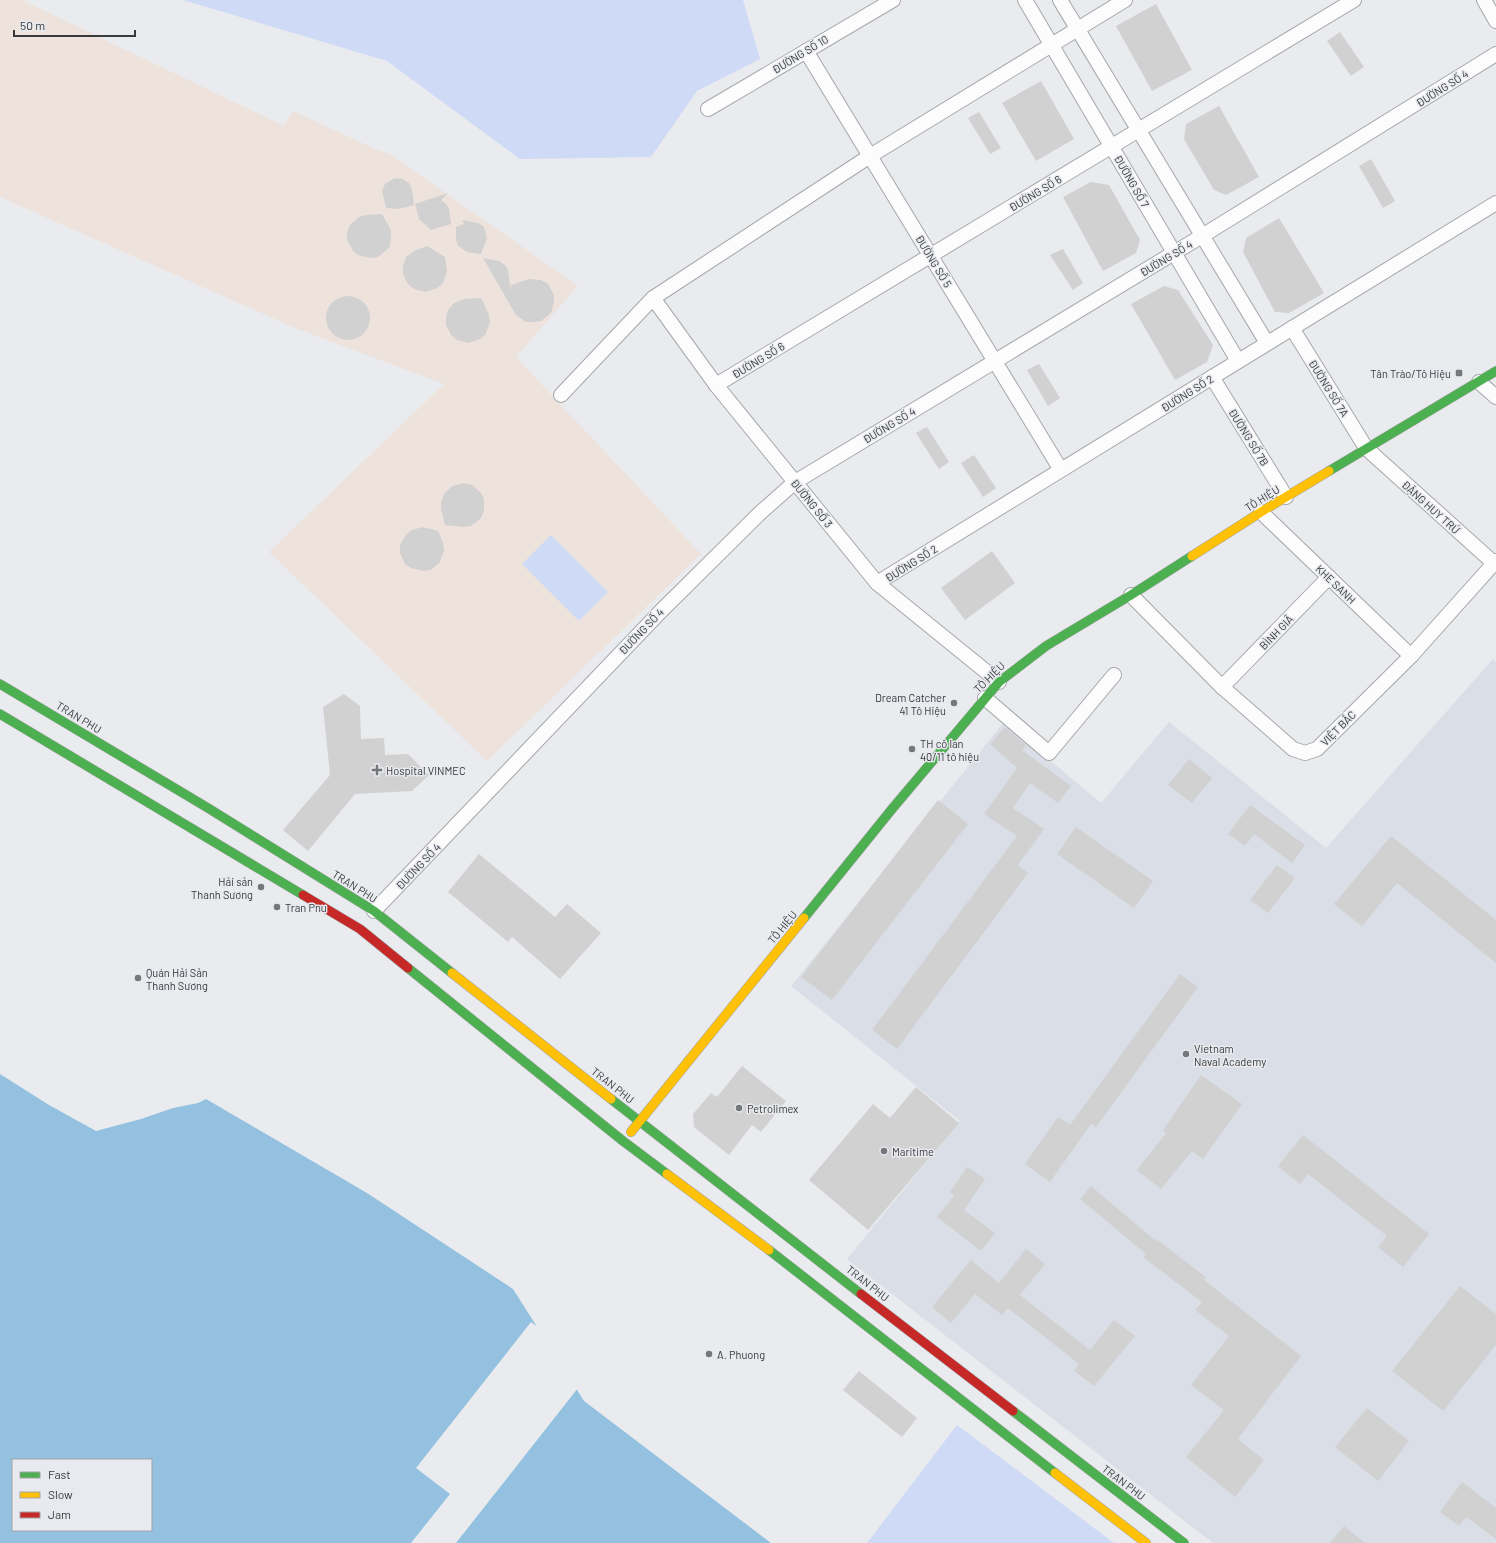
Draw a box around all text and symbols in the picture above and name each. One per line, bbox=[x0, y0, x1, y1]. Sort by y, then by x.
scale bar bbox=[14, 12, 135, 38]
text: 50 m bbox=[20, 18, 45, 32]
street label: ĐƯỜNG SỐ 10 bbox=[769, 31, 830, 76]
street label: ĐƯỜNG SỐ 4 bbox=[1413, 66, 1471, 109]
street label: ĐƯỜNG SỐ 7 bbox=[1112, 152, 1153, 210]
street label: ĐƯỜNG SỐ 6 bbox=[1006, 171, 1064, 214]
street label: ĐƯỜNG SỐ 5 bbox=[913, 232, 956, 290]
street label: ĐƯỜNG SỐ 4 bbox=[1137, 236, 1195, 279]
street label: ĐƯỜNG SỐ 6 bbox=[729, 338, 787, 381]
street label: ĐƯỜNG SỐ 7A bbox=[1306, 356, 1353, 419]
place label: Tân Trào/Tô Hiệu bbox=[1370, 367, 1451, 380]
marker: Tân Trào/Tô Hiệu bbox=[1454, 368, 1464, 378]
street label: ĐƯỜNG SỐ 2 bbox=[1158, 371, 1216, 414]
street label: ĐƯỜNG SỐ 4 bbox=[860, 403, 918, 446]
street label: ĐƯỜNG SỐ 7B bbox=[1226, 405, 1273, 468]
street label: ĐƯỜNG SỐ 3 bbox=[788, 475, 836, 530]
street label: ĐẶNG HUY TRỨ bbox=[1399, 478, 1463, 537]
street label: TÔ HIỆU bbox=[1242, 482, 1282, 514]
street label: ĐƯỜNG SỐ 2 bbox=[882, 541, 940, 584]
street label: KHE SANH bbox=[1313, 562, 1359, 606]
street label: ĐƯỜNG SỐ 4 bbox=[615, 604, 666, 657]
street label: BÌNH GIÃ bbox=[1256, 612, 1296, 652]
street label: TÔ HIỆU bbox=[971, 659, 1007, 695]
place label: Dream Catcher 41 Tô Hiệu bbox=[875, 691, 946, 717]
street label: TRAN PHU bbox=[54, 698, 104, 736]
marker: Dream Catcher 41 Tô Hiệu bbox=[949, 698, 959, 708]
street label: VIỆT BẮC bbox=[1317, 707, 1358, 748]
place label: TH cô lan 40/11 tô hiệu bbox=[920, 737, 979, 763]
marker: TH cô lan 40/11 tô hiệu bbox=[907, 744, 917, 754]
marker: Hospital VINMEC bbox=[371, 764, 383, 776]
place label: Hospital VINMEC bbox=[386, 764, 466, 777]
street label: ĐƯỜNG SỐ 4 bbox=[392, 839, 443, 892]
street label: TRAN PHU bbox=[330, 867, 380, 905]
place label: Hải sản Thanh Sương bbox=[191, 875, 253, 901]
marker: Hải sản Thanh Sương bbox=[256, 882, 266, 892]
place label: Tran Pnu bbox=[285, 901, 327, 914]
marker: Tran Pnu bbox=[272, 902, 282, 912]
street label: TÔ HIỆU bbox=[765, 908, 799, 946]
place label: Quán Hải Sản Thanh Sương bbox=[146, 966, 208, 992]
marker: Quán Hải Sản Thanh Sương bbox=[133, 973, 143, 983]
place label: Vietnam Naval Academy bbox=[1194, 1042, 1266, 1068]
marker: Vietnam Naval Academy bbox=[1181, 1049, 1191, 1059]
street label: TRAN PHU bbox=[589, 1064, 637, 1106]
place label: Petrolimex bbox=[747, 1102, 798, 1115]
marker: Petrolimex bbox=[734, 1103, 744, 1113]
place label: Maritime bbox=[892, 1145, 934, 1158]
marker: Maritime bbox=[879, 1146, 889, 1156]
street label: TRAN PHU bbox=[844, 1262, 892, 1304]
place label: A. Phuong bbox=[717, 1348, 765, 1361]
marker: A. Phuong bbox=[704, 1349, 714, 1359]
legend bbox=[12, 1459, 152, 1531]
street label: TRAN PHU bbox=[1100, 1462, 1148, 1502]
text: Fast bbox=[48, 1467, 71, 1481]
text: Slow bbox=[48, 1487, 73, 1501]
text: Jam bbox=[48, 1507, 71, 1521]

